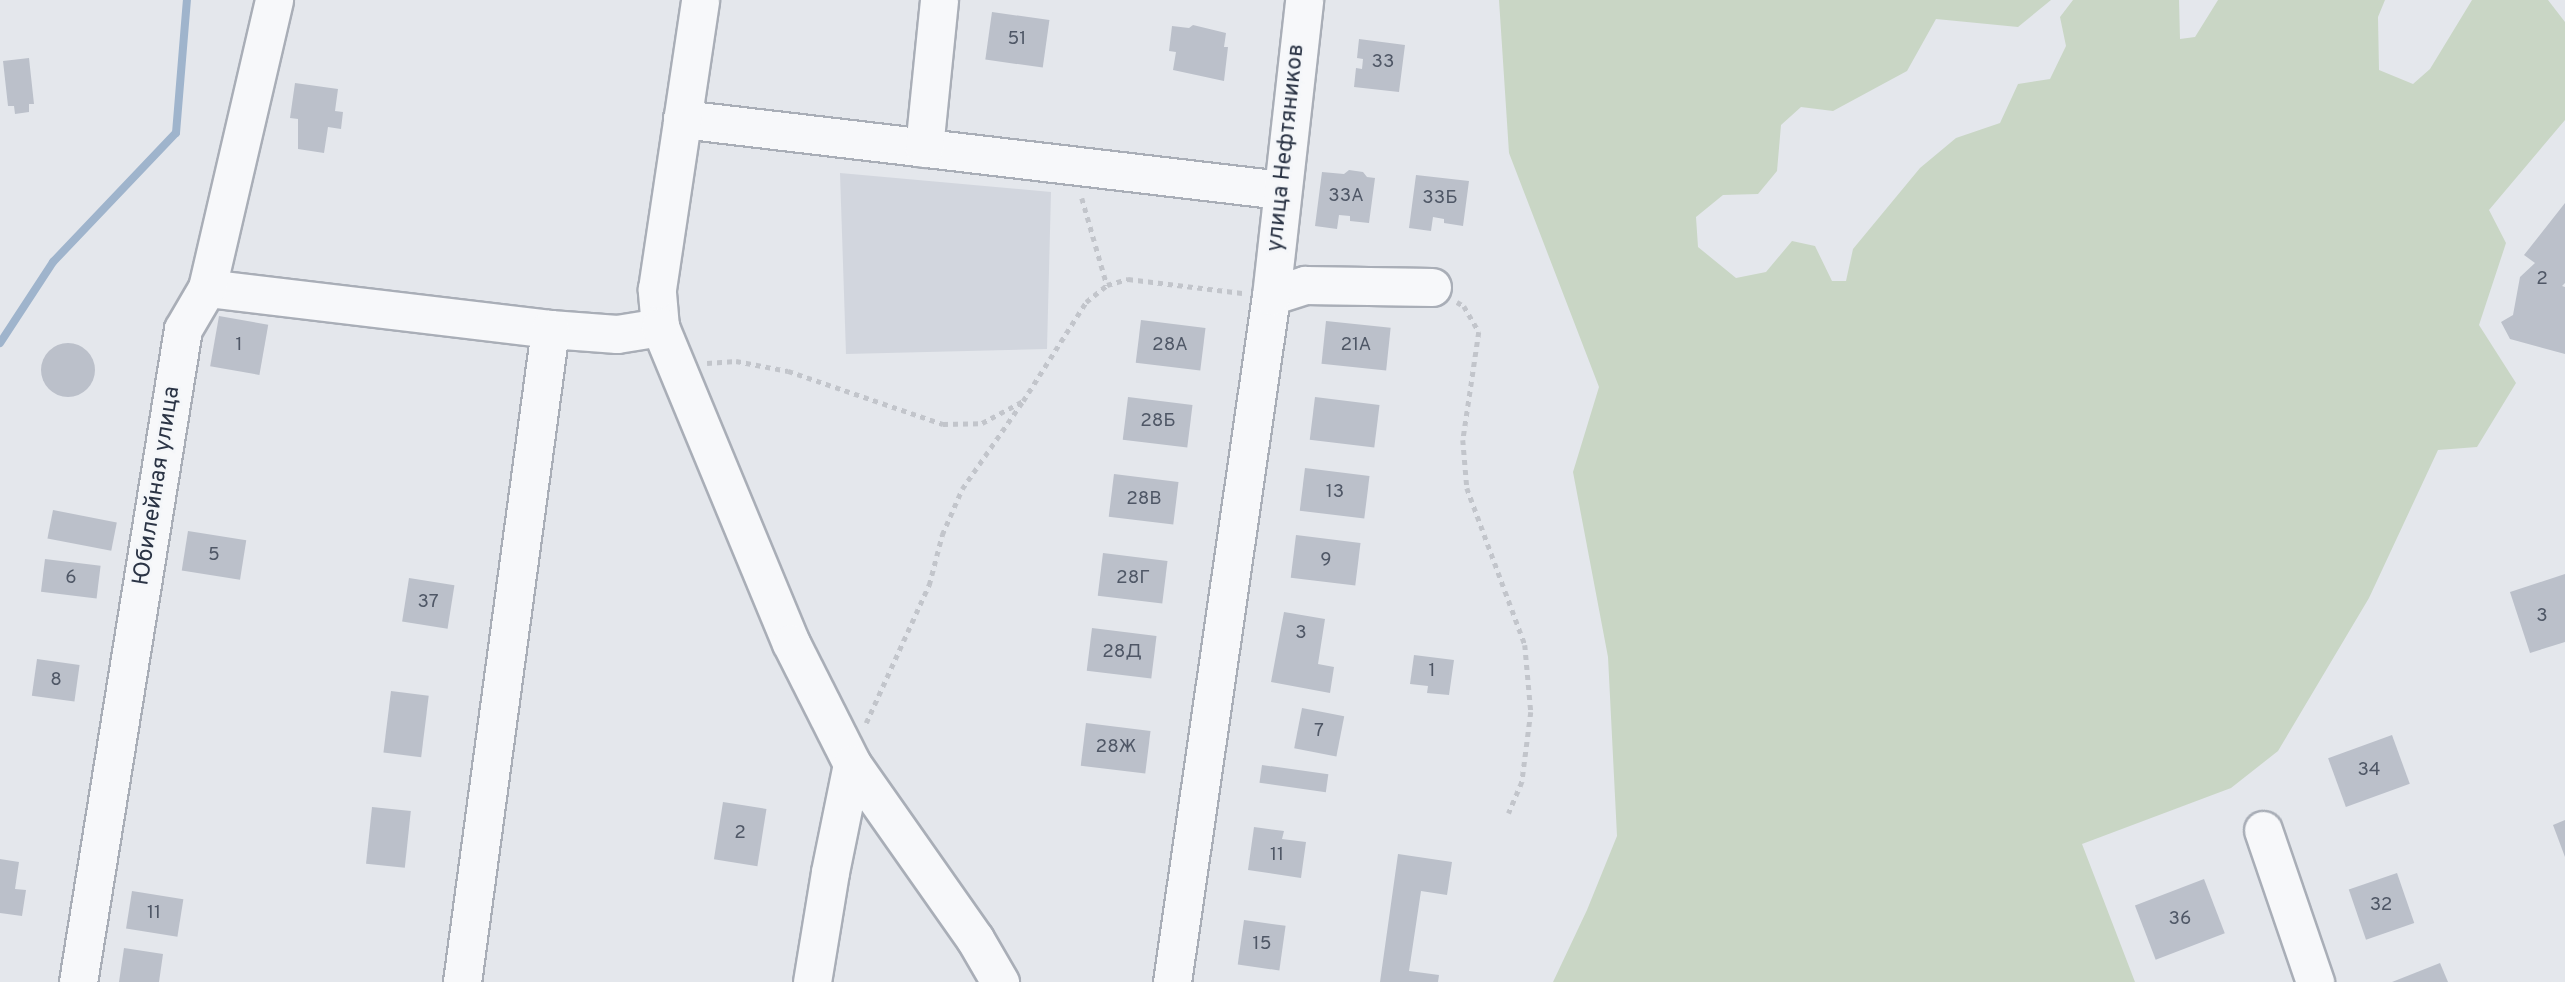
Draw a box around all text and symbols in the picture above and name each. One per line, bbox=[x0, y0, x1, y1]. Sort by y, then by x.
house number: 51 bbox=[1008, 29, 1026, 51]
street label: улица Нефтяников bbox=[1262, 43, 1312, 253]
house number: 33 bbox=[1372, 52, 1394, 74]
house number: 33А bbox=[1328, 186, 1364, 208]
house number: 33Б bbox=[1422, 188, 1458, 210]
house number: 2 bbox=[2536, 269, 2548, 291]
house number: 1 bbox=[235, 335, 243, 357]
house number: 28А bbox=[1152, 335, 1188, 357]
house number: 21А bbox=[1340, 335, 1372, 357]
street label: Юбилейная улица bbox=[129, 384, 187, 588]
house number: 28Б bbox=[1140, 411, 1176, 433]
house number: 13 bbox=[1326, 482, 1344, 504]
house number: 28В bbox=[1126, 489, 1162, 511]
house number: 5 bbox=[208, 545, 220, 567]
house number: 9 bbox=[1320, 550, 1332, 572]
house number: 6 bbox=[65, 568, 77, 590]
house number: 28Г bbox=[1116, 568, 1150, 590]
house number: 37 bbox=[417, 592, 439, 614]
house number: 3 bbox=[2536, 606, 2548, 628]
house number: 3 bbox=[1295, 623, 1307, 645]
house number: 28Д bbox=[1102, 642, 1142, 664]
house number: 1 bbox=[1428, 661, 1436, 683]
house number: 8 bbox=[50, 670, 62, 692]
house number: 7 bbox=[1314, 721, 1324, 743]
house number: 28Ж bbox=[1096, 737, 1136, 759]
house number: 34 bbox=[2357, 760, 2381, 782]
house number: 2 bbox=[734, 823, 746, 845]
house number: 11 bbox=[1270, 845, 1284, 867]
house number: 32 bbox=[2370, 895, 2392, 917]
house number: 11 bbox=[147, 903, 161, 925]
house number: 36 bbox=[2169, 909, 2191, 931]
house number: 15 bbox=[1253, 934, 1271, 956]

